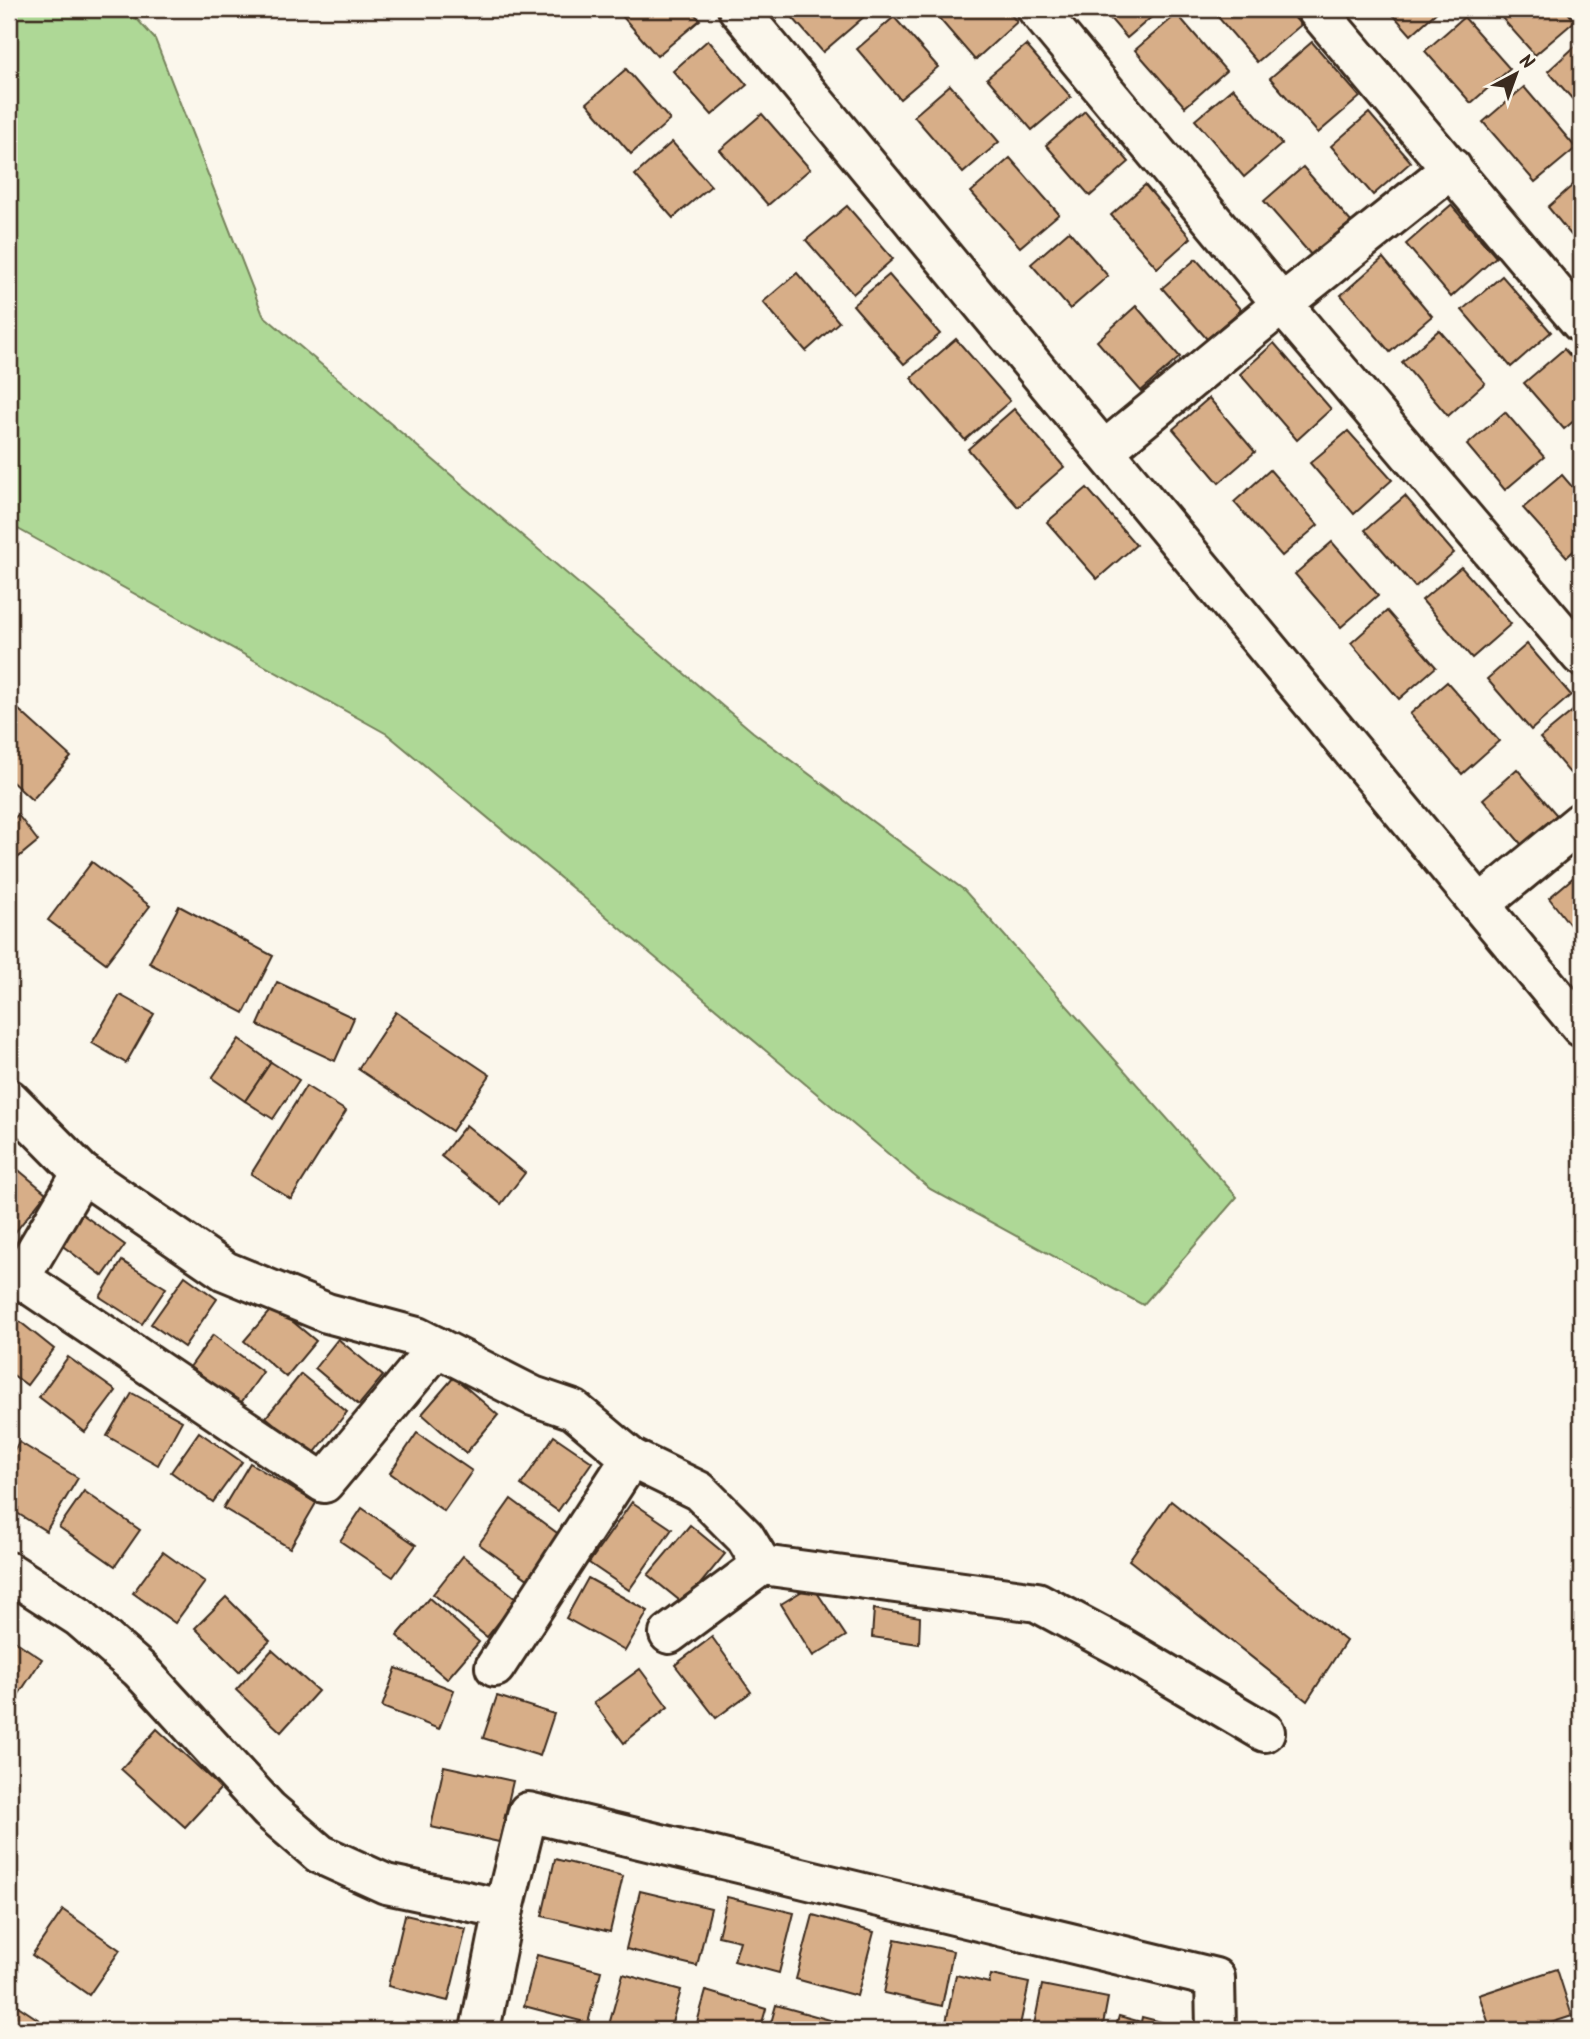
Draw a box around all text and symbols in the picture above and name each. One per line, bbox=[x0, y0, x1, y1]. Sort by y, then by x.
north arrow bbox=[1482, 38, 1552, 108]
text: N bbox=[1511, 47, 1540, 78]

